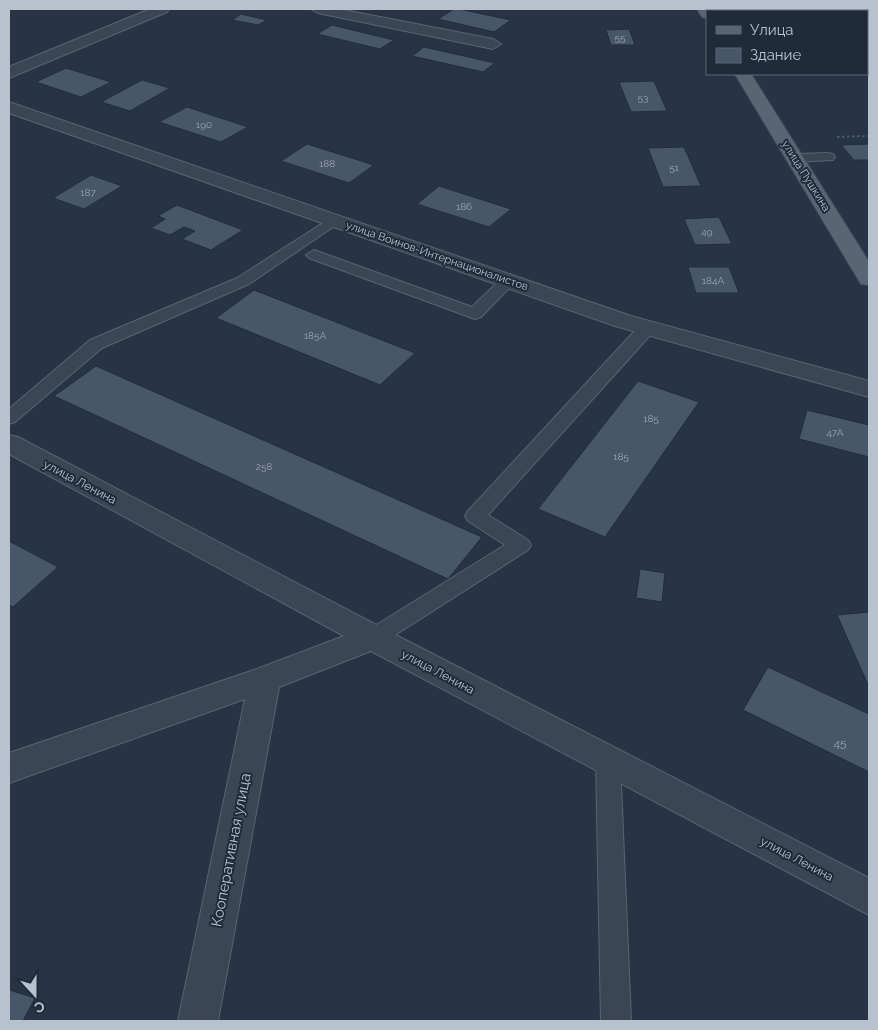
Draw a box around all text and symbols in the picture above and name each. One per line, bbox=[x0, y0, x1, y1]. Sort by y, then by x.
legend bbox=[706, 10, 868, 75]
text: Улица bbox=[750, 21, 794, 39]
house number: 55 bbox=[615, 32, 626, 43]
text: Здание bbox=[750, 46, 802, 64]
house number: 53 bbox=[638, 92, 648, 103]
house number: 190 bbox=[196, 119, 212, 130]
street label: улица Пушкина bbox=[779, 138, 833, 214]
house number: 188 bbox=[319, 158, 335, 169]
house number: 51 bbox=[669, 162, 680, 173]
house number: 187 bbox=[80, 187, 96, 198]
house number: 186 bbox=[456, 201, 472, 212]
street label: улица Воинов-Интернационалистов bbox=[344, 219, 530, 293]
house number: 49 bbox=[701, 226, 713, 237]
house number: 184А bbox=[702, 275, 724, 286]
house number: 185А bbox=[304, 330, 326, 341]
house number: 185 bbox=[643, 413, 659, 424]
house number: 47А bbox=[826, 427, 844, 438]
house number: 185 bbox=[613, 451, 629, 462]
street label: улица Ленина bbox=[41, 457, 119, 507]
house number: 258 bbox=[256, 461, 272, 472]
street label: улица Ленина bbox=[399, 647, 477, 697]
house number: 45 bbox=[833, 736, 847, 750]
street label: Кооперативная улица bbox=[207, 772, 255, 928]
street label: улица Ленина bbox=[758, 834, 836, 884]
north arrow bbox=[10, 970, 60, 1020]
text: С bbox=[32, 998, 47, 1016]

